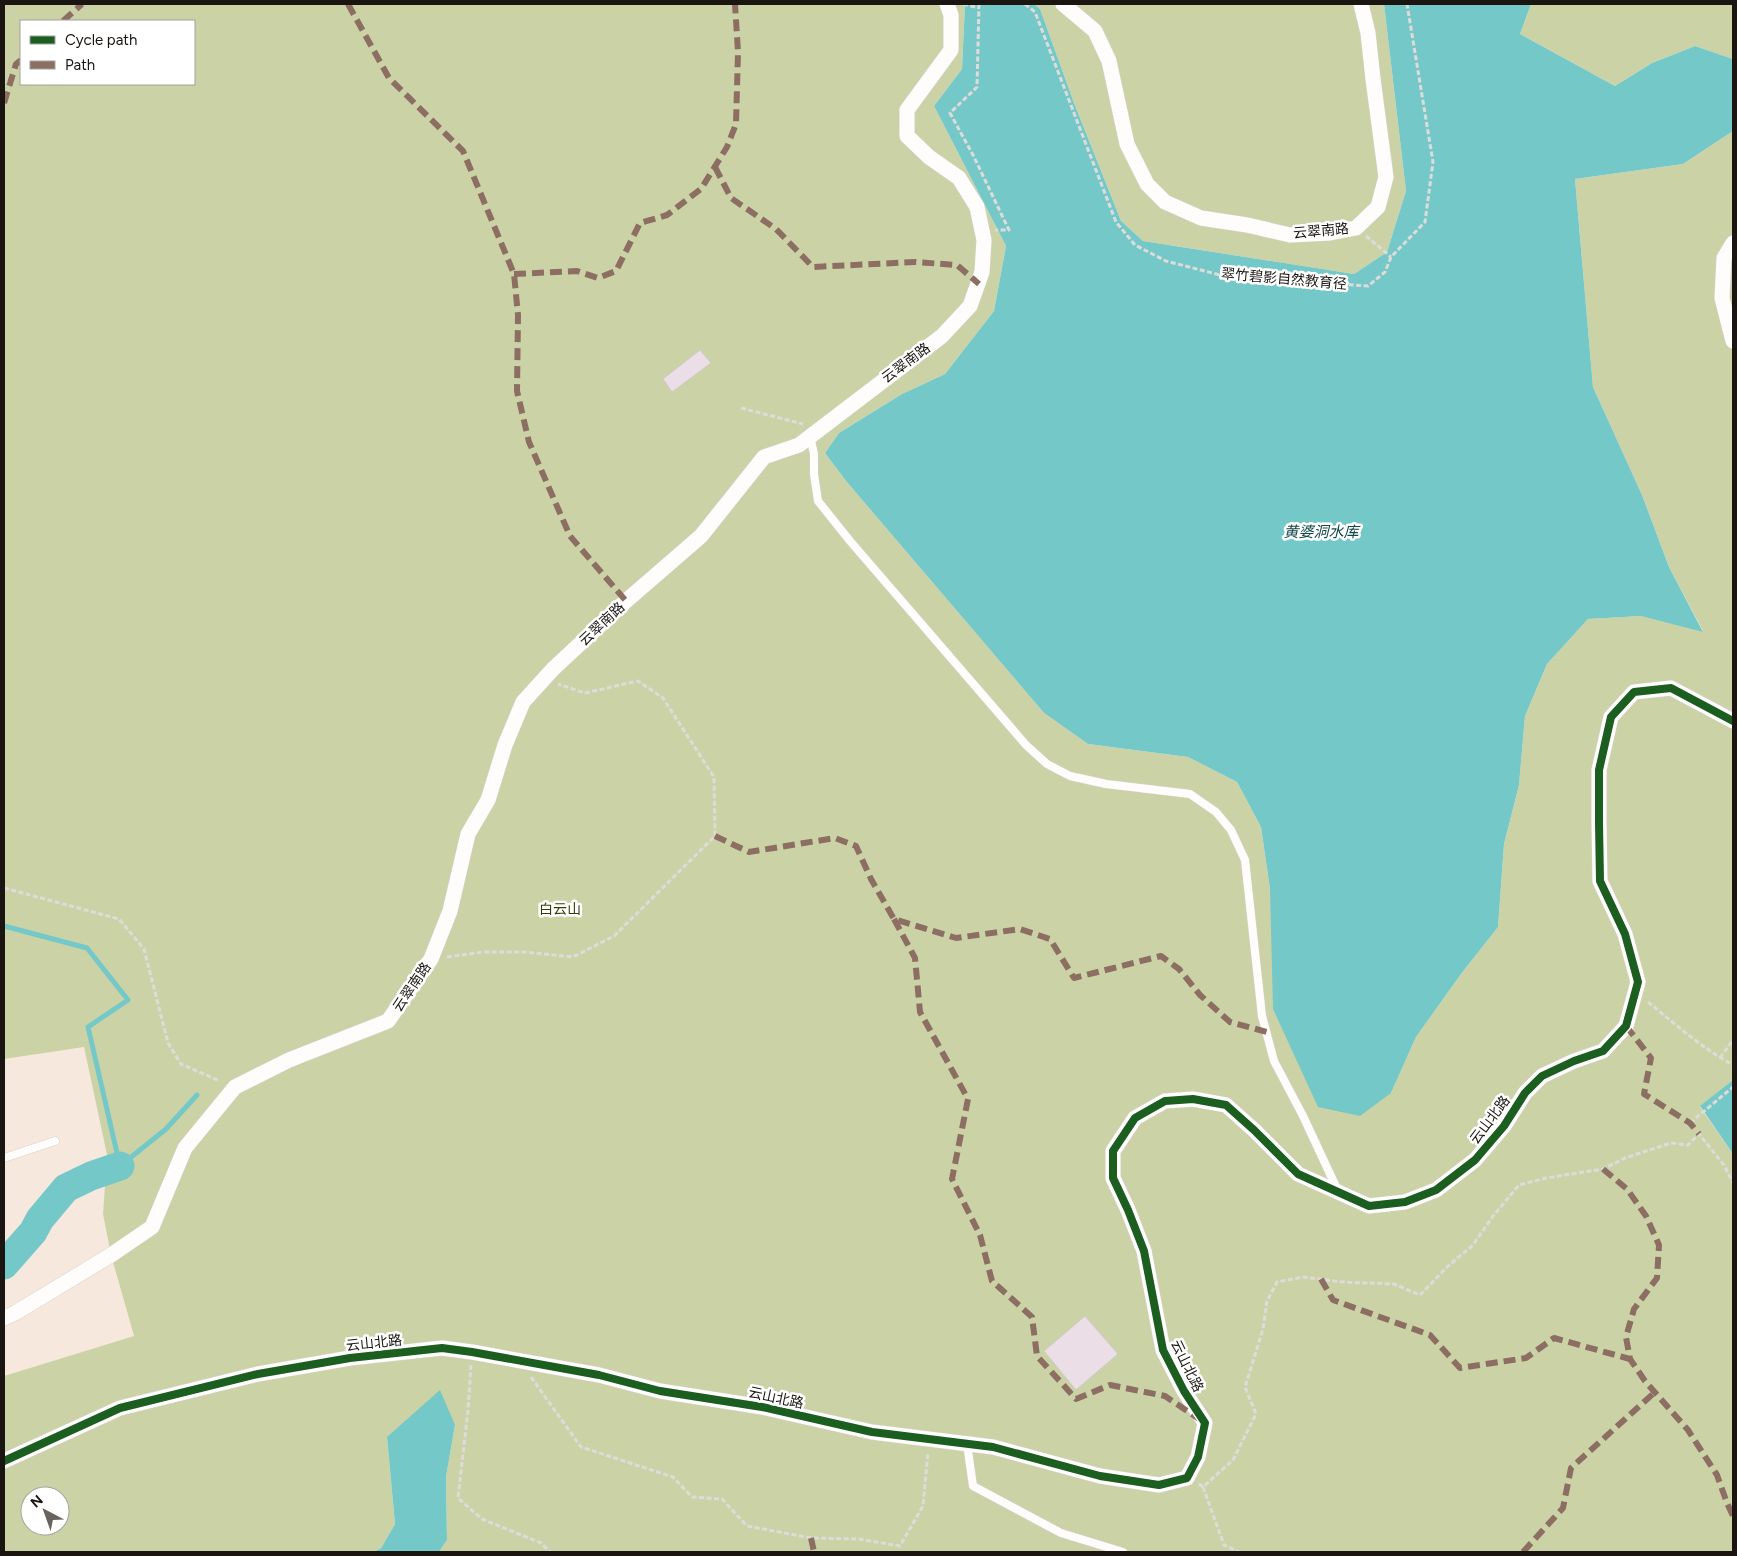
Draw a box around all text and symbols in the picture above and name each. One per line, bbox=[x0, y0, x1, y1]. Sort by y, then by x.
legend bbox=[20, 20, 195, 85]
text: Cycle path bbox=[65, 31, 137, 49]
text: Path bbox=[65, 56, 95, 74]
street label: 云翠南路 bbox=[1292, 220, 1350, 242]
street label: 翠竹碧影自然教育径 bbox=[1220, 265, 1348, 293]
street label: 云翠南路 bbox=[879, 339, 933, 387]
water label: 黄婆洞水库 bbox=[1283, 523, 1361, 541]
street label: 云翠南路 bbox=[576, 599, 628, 649]
park label: 白云山 bbox=[539, 901, 581, 918]
street label: 云翠南路 bbox=[389, 959, 435, 1015]
street label: 云山北路 bbox=[1466, 1093, 1514, 1147]
street label: 云山北路 bbox=[345, 1332, 403, 1354]
street label: 云山北路 bbox=[1167, 1337, 1207, 1395]
street label: 云山北路 bbox=[747, 1384, 805, 1412]
north arrow bbox=[20, 1486, 70, 1536]
text: N bbox=[27, 1492, 46, 1512]

